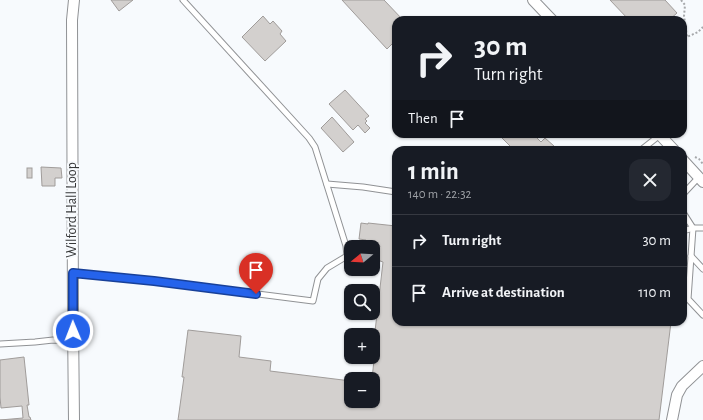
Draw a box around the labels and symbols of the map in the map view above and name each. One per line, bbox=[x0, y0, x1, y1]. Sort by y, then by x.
street label: Wilford Hall Loop bbox=[65, 162, 79, 258]
north arrow bbox=[344, 240, 380, 276]
pin bbox=[239, 253, 273, 294]
position arrow bbox=[52, 310, 94, 352]

